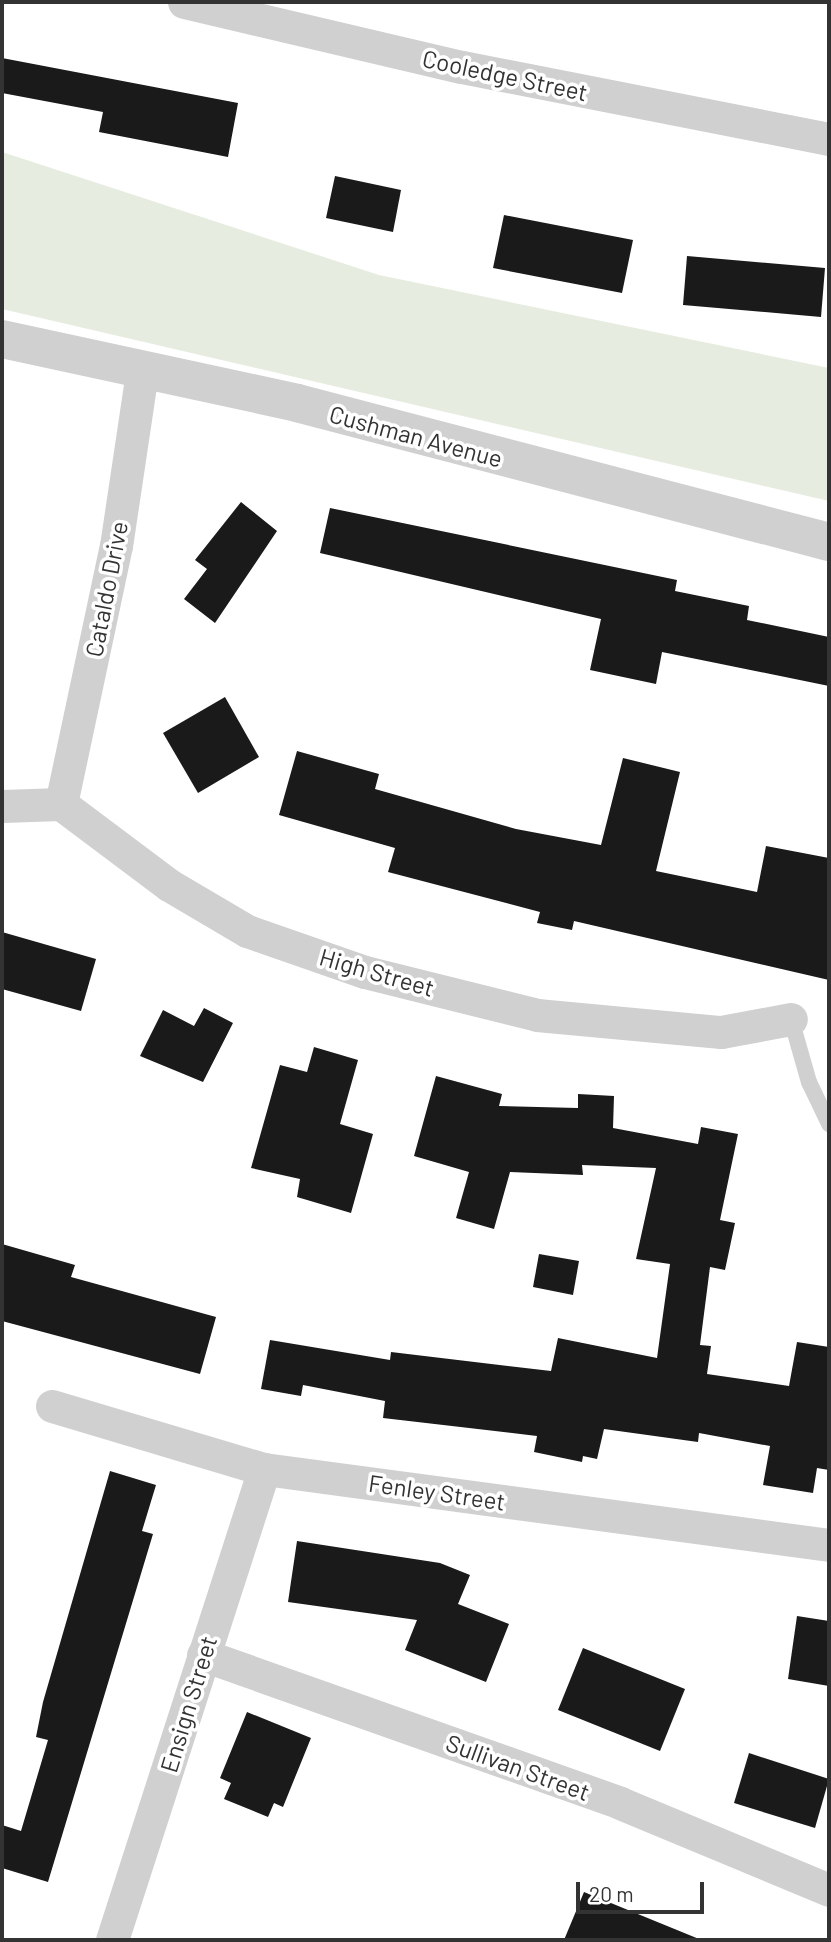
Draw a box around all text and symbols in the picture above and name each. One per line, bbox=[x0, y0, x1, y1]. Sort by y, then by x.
street label: Cooledge Street bbox=[420, 43, 590, 107]
street label: Cushman Avenue bbox=[326, 399, 506, 473]
street label: Cataldo Drive bbox=[79, 519, 133, 659]
street label: High Street bbox=[316, 942, 438, 1002]
street label: Fenley Street bbox=[367, 1468, 507, 1516]
street label: Ensign Street bbox=[154, 1632, 222, 1776]
street label: Sullivan Street bbox=[442, 1728, 594, 1806]
scale bar bbox=[579, 1868, 707, 1912]
text: 20 m bbox=[589, 1881, 634, 1906]

